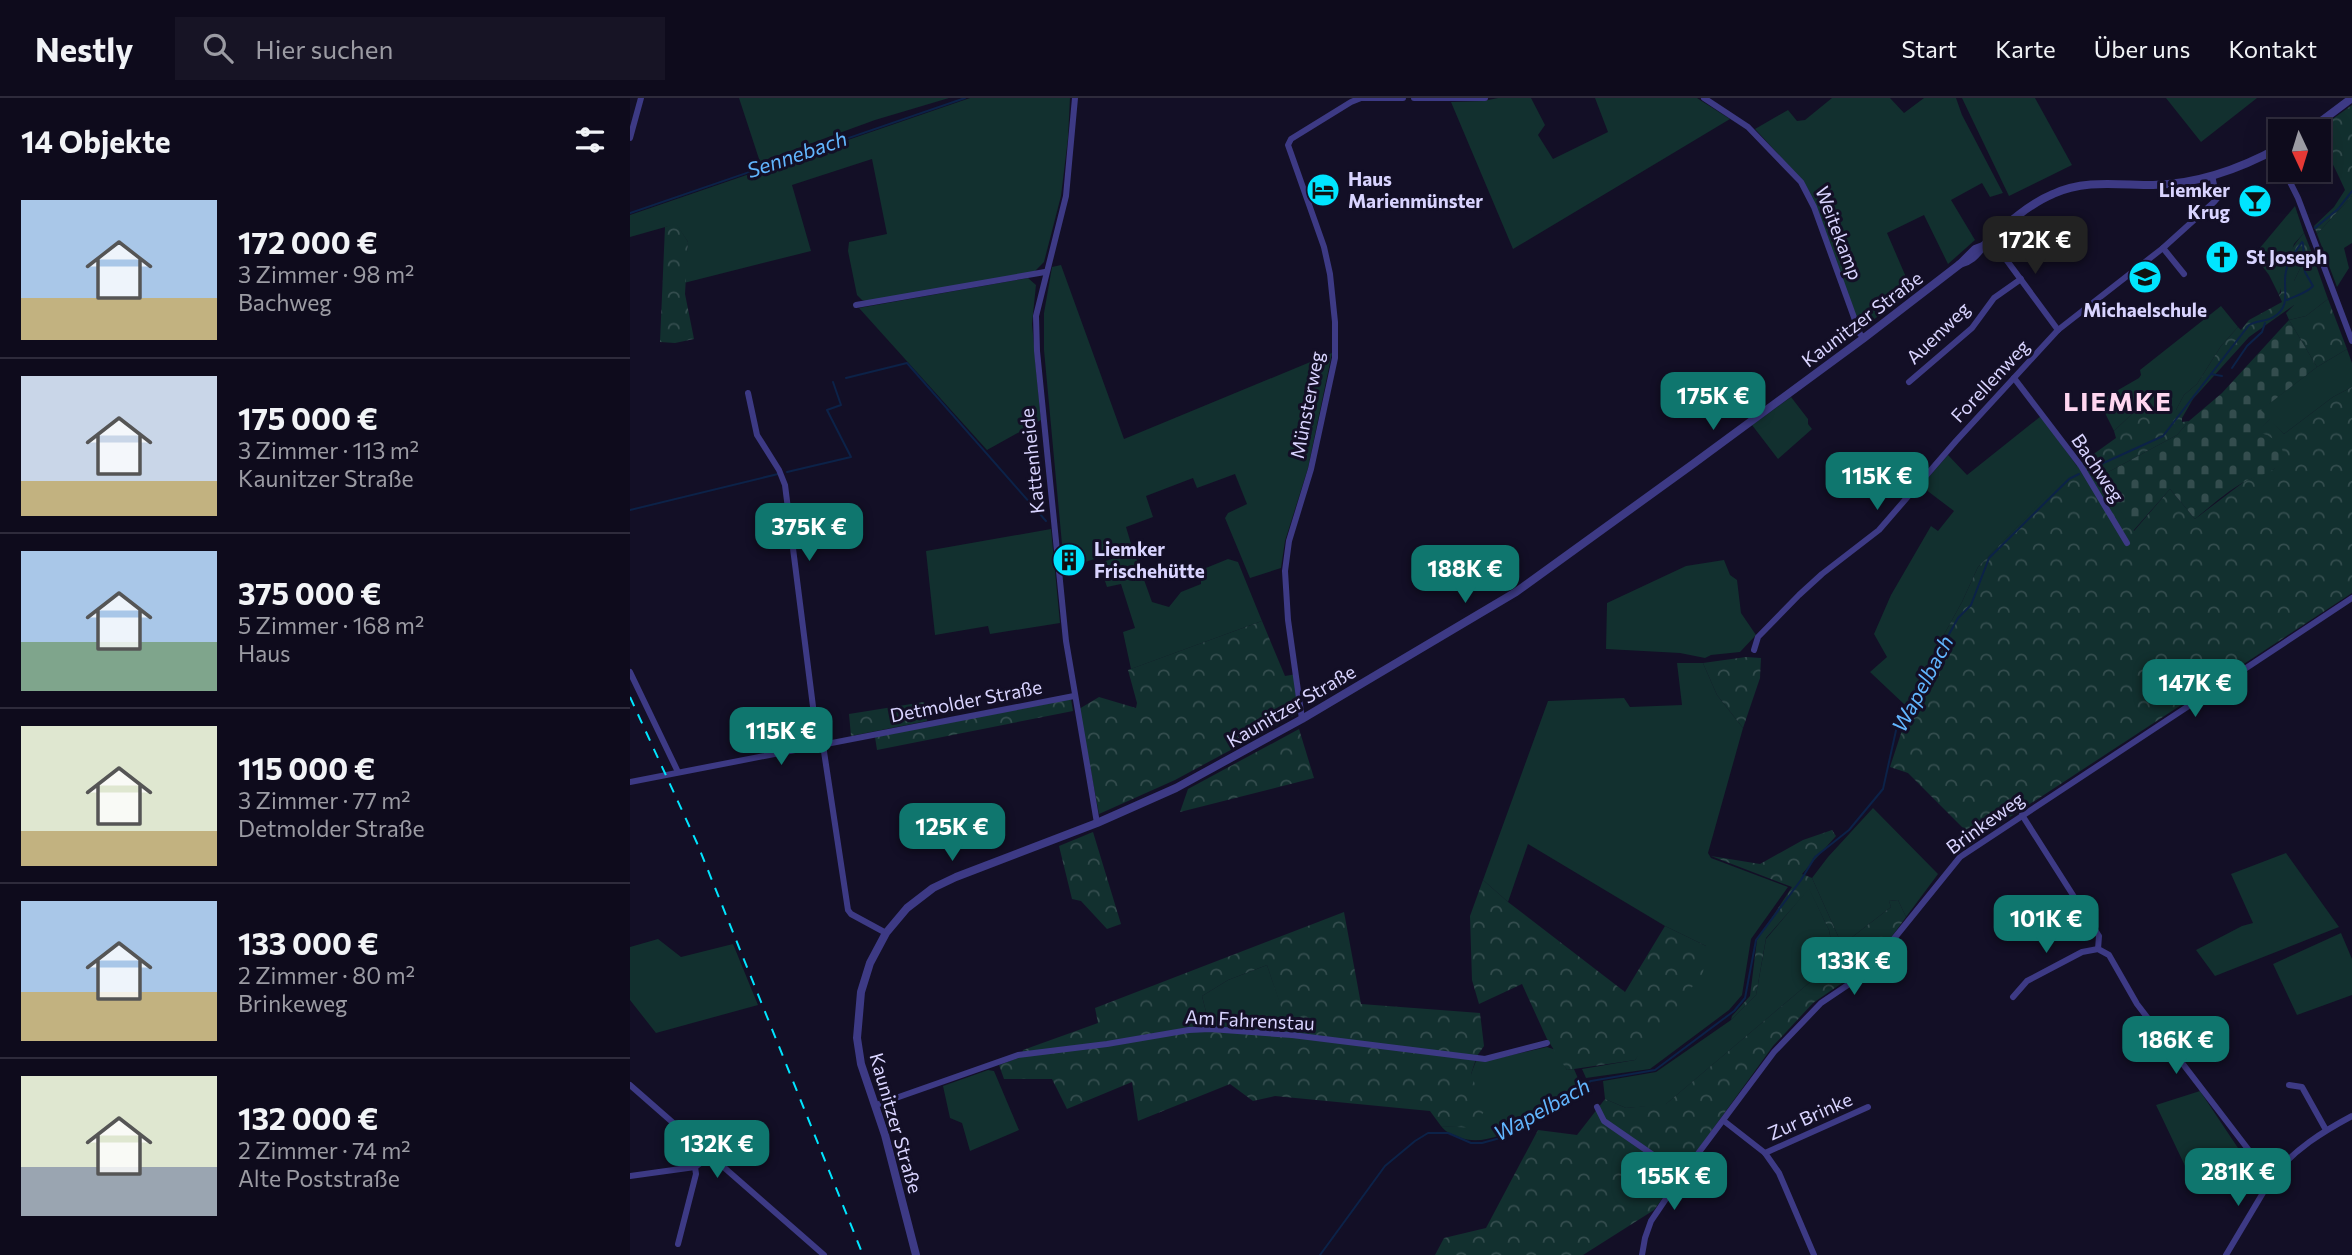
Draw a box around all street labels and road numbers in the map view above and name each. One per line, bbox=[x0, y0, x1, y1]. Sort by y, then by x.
street label: Weitekamp bbox=[1811, 183, 1868, 283]
street label: Kaunitzer Straße bbox=[1797, 266, 1927, 371]
street label: Auenweg bbox=[1901, 297, 1974, 368]
street label: Forellenweg bbox=[1946, 335, 2034, 427]
street label: Münsterweg bbox=[1285, 349, 1328, 460]
street label: Kattenheide bbox=[1015, 407, 1048, 515]
street label: Bachweg bbox=[2067, 429, 2130, 506]
street label: Kaunitzer Straße bbox=[1222, 659, 1359, 752]
street label: Detmolder Straße bbox=[888, 675, 1044, 727]
street label: Brinkeweg bbox=[1941, 787, 2028, 858]
street label: Am Fahrenstau bbox=[1185, 1005, 1315, 1034]
street label: Kaunitzer Straße bbox=[865, 1050, 928, 1196]
street label: Zur Brinke bbox=[1764, 1087, 1856, 1144]

